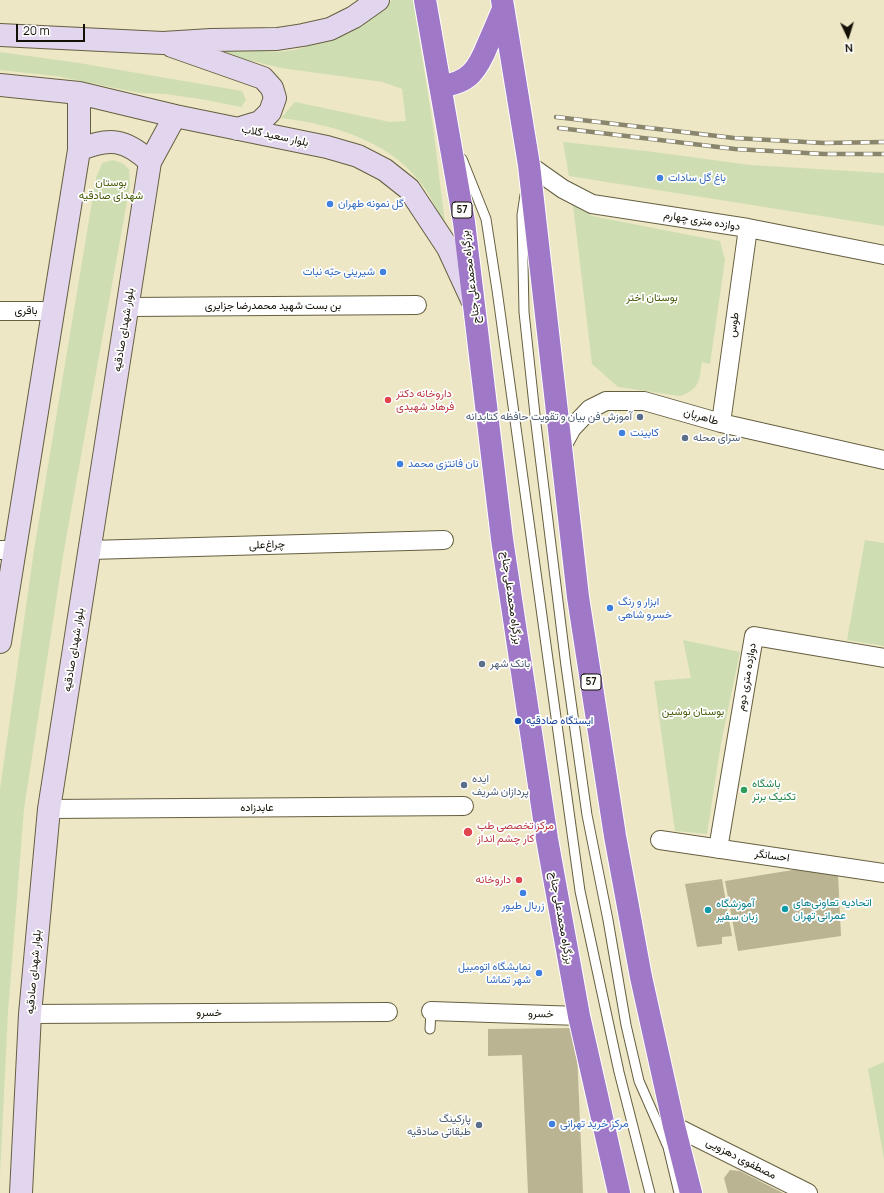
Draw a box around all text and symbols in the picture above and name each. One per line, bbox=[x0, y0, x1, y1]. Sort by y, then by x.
scale bar bbox=[18, 16, 87, 42]
north arrow bbox=[828, 16, 868, 56]
text: 20 m bbox=[23, 22, 50, 39]
text: N bbox=[844, 41, 853, 56]
street label: بلوار سعید گلاب bbox=[240, 122, 310, 150]
place label: باغ گل سادات bbox=[668, 171, 726, 185]
marker: باغ گل سادات bbox=[655, 173, 665, 183]
park label: بوستان شهدای صادقیه bbox=[79, 176, 143, 202]
place label: گل نمونه طهران bbox=[338, 197, 404, 211]
marker: گل نمونه طهران bbox=[325, 199, 335, 209]
road number: 57 bbox=[452, 202, 472, 218]
street label: دوازده متری چهارم bbox=[663, 208, 741, 234]
street label: بزرگراه محمدعلی جناح bbox=[459, 230, 483, 324]
place label: شیرینی حبّه نبات bbox=[303, 265, 375, 279]
marker: شیرینی حبّه نبات bbox=[378, 267, 388, 277]
street label: بلوار شهدای صادقیه bbox=[111, 287, 137, 373]
park label: بوستان اختر bbox=[626, 291, 678, 305]
street label: بن بست شهید محمدرضا جزایری bbox=[205, 299, 341, 313]
street label: باقری bbox=[14, 304, 38, 318]
street label: طوس bbox=[726, 312, 742, 338]
place label: داروخانه دکتر فرهاد شهیدی bbox=[396, 387, 454, 413]
marker: داروخانه دکتر فرهاد شهیدی bbox=[383, 395, 393, 405]
street label: طاهریان bbox=[682, 406, 720, 428]
place label: آموزش فن بیان و تقویت حافظه کتابدانه bbox=[466, 410, 632, 424]
marker: آموزش فن بیان و تقویت حافظه کتابدانه bbox=[635, 412, 645, 422]
place label: کابینت bbox=[630, 426, 659, 440]
marker: کابینت bbox=[617, 428, 627, 438]
place label: سرای محله bbox=[693, 431, 740, 445]
marker: سرای محله bbox=[680, 433, 690, 443]
place label: نان فانتزی محمد bbox=[408, 457, 479, 471]
marker: نان فانتزی محمد bbox=[395, 459, 405, 469]
street label: چراغ‌علی bbox=[249, 538, 285, 552]
street label: بزرگراه محمدعلی جناح bbox=[498, 551, 524, 645]
place label: ابزار و رنگ خسرو شاهی bbox=[618, 595, 672, 621]
marker: ابزار و رنگ خسرو شاهی bbox=[605, 603, 615, 613]
street label: بلوار شهدای صادقیه bbox=[61, 607, 87, 693]
street label: دوازده متری دوم bbox=[735, 642, 759, 712]
place label: بانک شهر bbox=[490, 657, 530, 671]
marker: بانک شهر bbox=[477, 659, 487, 669]
road number: 57 bbox=[581, 674, 601, 690]
park label: بوستان نوشین bbox=[662, 705, 724, 719]
place label: ایستگاه صادقیه bbox=[526, 714, 593, 728]
marker: ایستگاه صادقیه bbox=[513, 716, 523, 726]
place label: ایده پردازان شریف bbox=[472, 772, 529, 798]
place label: باشگاه تکنیک برتر bbox=[752, 777, 796, 803]
marker: ایده پردازان شریف bbox=[459, 780, 469, 790]
marker: باشگاه تکنیک برتر bbox=[739, 785, 749, 795]
street label: عابدزاده bbox=[240, 801, 274, 815]
place label: مرکز تخصصی طب کار چشم انداز bbox=[477, 819, 554, 845]
marker: مرکز تخصصی طب کار چشم انداز bbox=[462, 826, 474, 838]
street label: احسانگر bbox=[754, 847, 790, 865]
street label: بزرگراه محمدعلی جناح bbox=[546, 871, 576, 965]
place label: داروخانه bbox=[476, 873, 511, 887]
marker: داروخانه bbox=[514, 875, 524, 885]
marker: زربال طیور bbox=[518, 888, 528, 898]
place label: اتحادیه تعاونی‌های عمرانی تهران bbox=[793, 896, 872, 922]
place label: آموزشگاه زبان سفیر bbox=[716, 897, 758, 923]
place label: زربال طیور bbox=[502, 899, 544, 913]
marker: اتحادیه تعاونی‌های عمرانی تهران bbox=[780, 904, 790, 914]
marker: آموزشگاه زبان سفیر bbox=[703, 905, 713, 915]
street label: بلوار شهدای صادقیه bbox=[24, 929, 44, 1015]
place label: نمایشگاه اتومبیل شهر تماشا bbox=[458, 960, 531, 986]
marker: نمایشگاه اتومبیل شهر تماشا bbox=[534, 968, 544, 978]
street label: خسرو bbox=[196, 1006, 222, 1020]
street label: خسرو bbox=[528, 1007, 554, 1021]
place label: پارکینگ طبقاتی صادقیه bbox=[407, 1112, 471, 1138]
place label: مرکز خرید تهرانی bbox=[560, 1117, 629, 1131]
marker: مرکز خرید تهرانی bbox=[547, 1119, 557, 1129]
marker: پارکینگ طبقاتی صادقیه bbox=[474, 1120, 484, 1130]
street label: مصطفوی دهزویی bbox=[704, 1136, 778, 1182]

